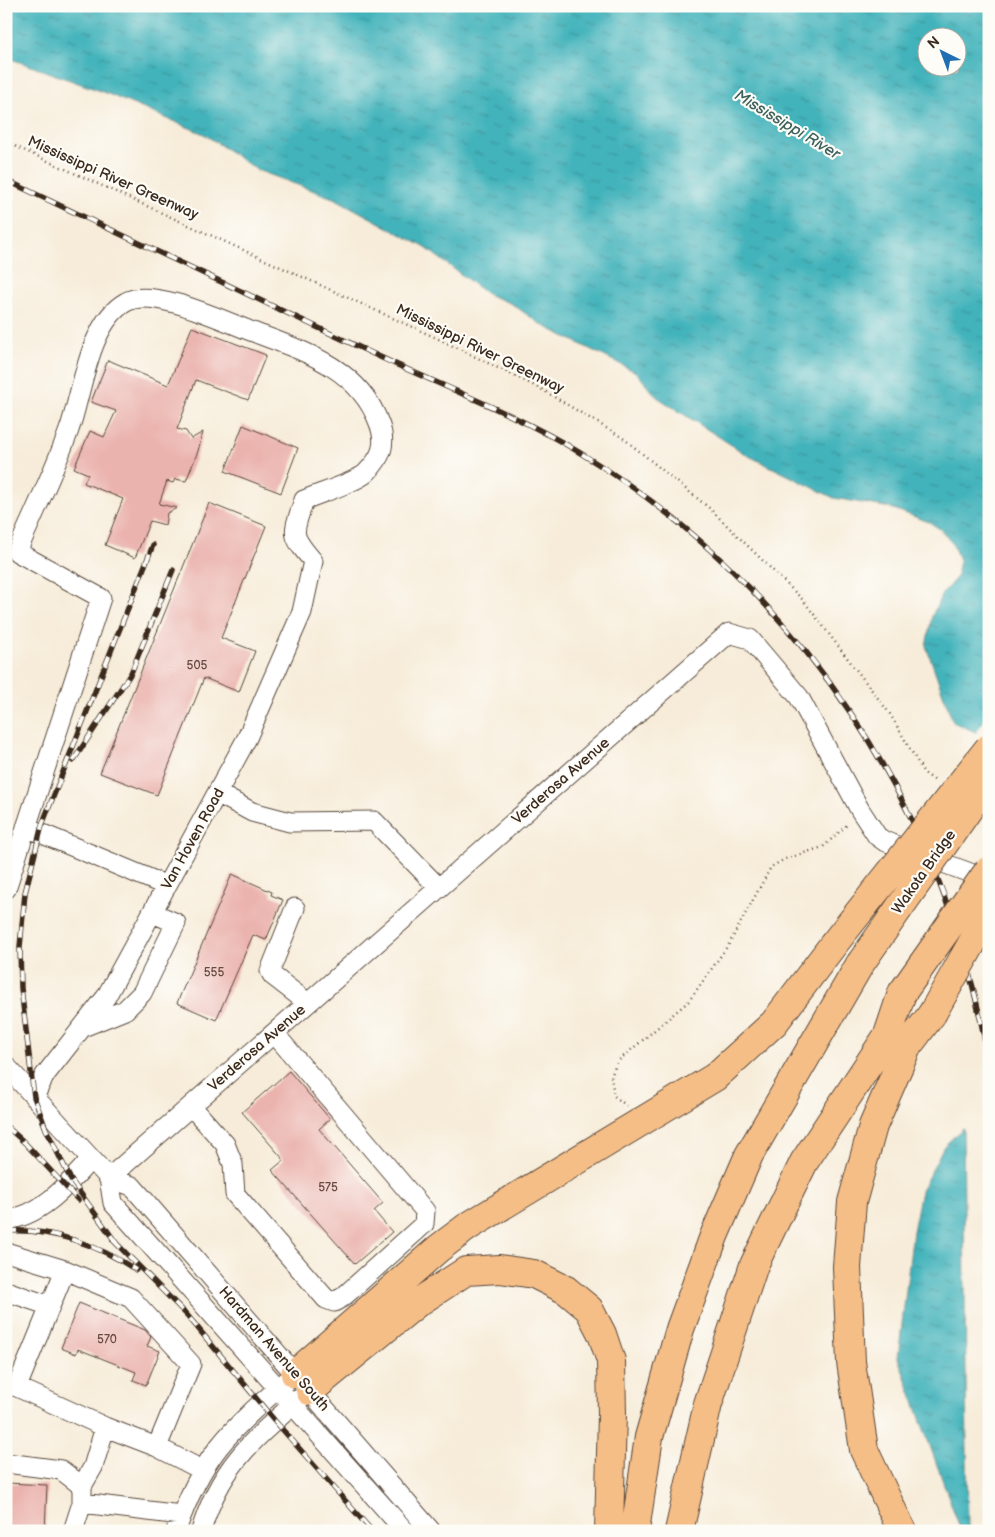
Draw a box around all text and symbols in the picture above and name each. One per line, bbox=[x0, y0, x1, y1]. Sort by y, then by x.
north arrow bbox=[918, 28, 968, 78]
text: N bbox=[924, 33, 943, 53]
water label: Mississippi River bbox=[731, 86, 844, 165]
street label: Mississippi River Greenway bbox=[25, 132, 202, 224]
street label: Mississippi River Greenway bbox=[393, 300, 567, 398]
house number: 505 bbox=[187, 658, 208, 673]
street label: Verderosa Avenue bbox=[508, 733, 614, 829]
street label: Van Hoven Road bbox=[157, 785, 229, 893]
street label: Wakota Bridge bbox=[888, 826, 960, 918]
house number: 555 bbox=[204, 965, 224, 980]
street label: Verderosa Avenue bbox=[204, 1000, 310, 1096]
house number: 575 bbox=[318, 1180, 338, 1195]
street label: Hardman Avenue South bbox=[215, 1283, 333, 1415]
house number: 570 bbox=[97, 1332, 117, 1347]

